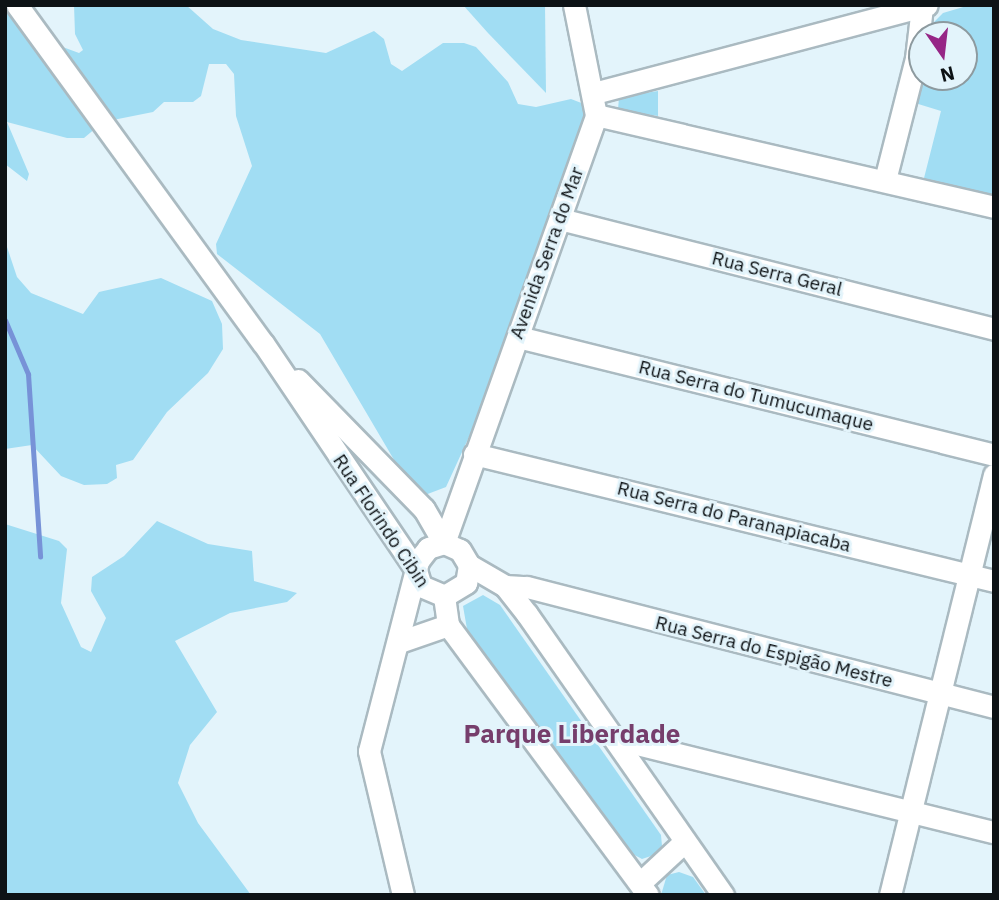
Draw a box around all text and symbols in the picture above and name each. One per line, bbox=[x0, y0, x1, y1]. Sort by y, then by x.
north arrow bbox=[908, 21, 978, 91]
text: N bbox=[938, 61, 957, 88]
street label: Avenida Serra do Mar bbox=[505, 164, 589, 342]
street label: Rua Serra Geral bbox=[710, 247, 844, 301]
street label: Rua Serra do Tumucumaque bbox=[636, 356, 876, 436]
street label: Rua Florindo Cibin bbox=[328, 450, 434, 592]
street label: Rua Serra do Paranapiacaba bbox=[615, 477, 853, 557]
street label: Rua Serra do Espigão Mestre bbox=[653, 611, 895, 693]
district label: Parque Liberdade bbox=[464, 718, 680, 750]

